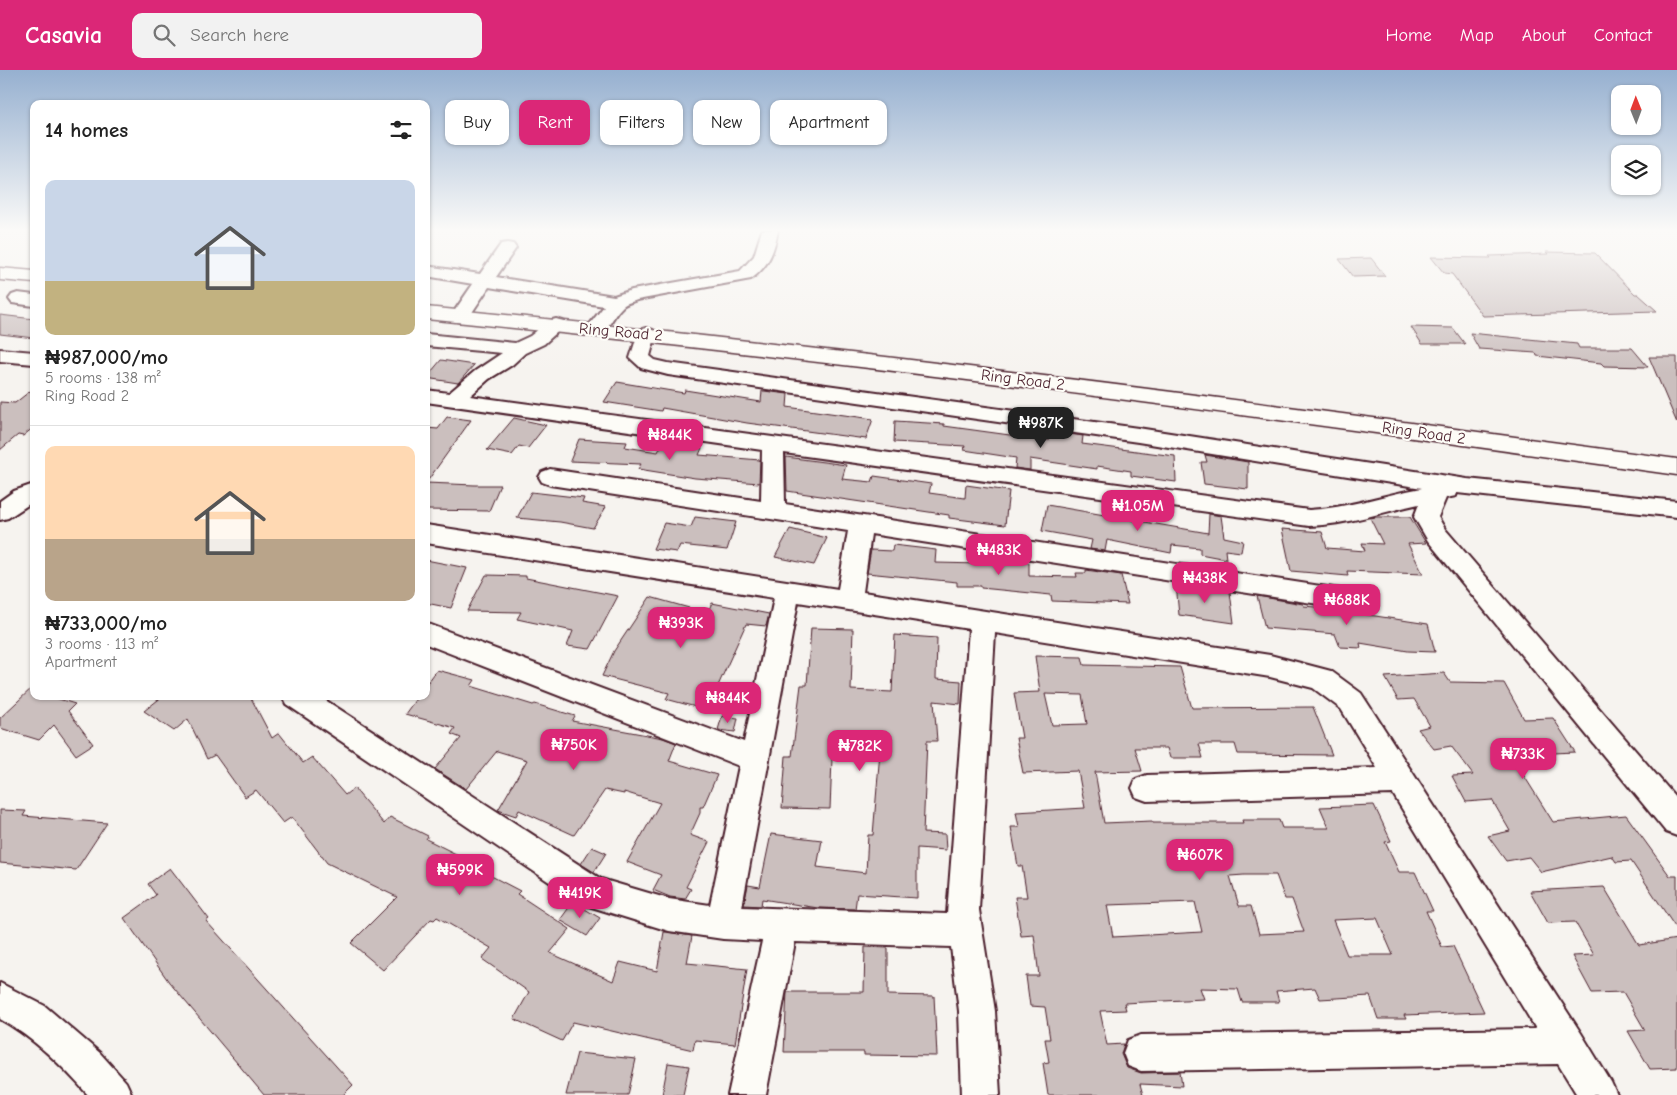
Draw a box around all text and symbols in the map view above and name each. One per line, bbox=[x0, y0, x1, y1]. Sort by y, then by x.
search box bbox=[132, 13, 482, 58]
text: Casavia bbox=[25, 21, 102, 49]
icon: search bbox=[150, 21, 178, 49]
text: Search here bbox=[190, 24, 289, 46]
text: Home bbox=[1385, 25, 1432, 46]
text: Map bbox=[1460, 25, 1494, 46]
text: About bbox=[1522, 25, 1566, 46]
text: Contact bbox=[1594, 25, 1652, 46]
north arrow bbox=[1611, 85, 1661, 135]
map controls bbox=[1611, 85, 1661, 195]
chip: Buy bbox=[445, 100, 509, 145]
chip: Rent bbox=[519, 100, 590, 145]
chip: Filters bbox=[600, 100, 683, 145]
chip: New bbox=[693, 100, 760, 145]
chip: Apartment bbox=[770, 100, 887, 145]
icon: filters bbox=[387, 116, 415, 144]
text: 14 homes bbox=[45, 118, 128, 142]
button: layers bbox=[1611, 145, 1661, 195]
icon: home bbox=[185, 213, 275, 303]
street label: Ring Road 2 bbox=[578, 319, 664, 345]
text: ₦987,000/mo bbox=[45, 345, 168, 369]
street label: Ring Road 2 bbox=[980, 366, 1066, 394]
text: 5 rooms · 138 m² bbox=[45, 369, 161, 387]
text: Ring Road 2 bbox=[45, 387, 129, 405]
pin: ₦987K bbox=[1006, 406, 1076, 449]
text: ₦987K bbox=[1019, 414, 1063, 432]
pin: ₦844K bbox=[635, 418, 705, 461]
street label: Ring Road 2 bbox=[1381, 418, 1467, 448]
text: ₦844K bbox=[648, 426, 692, 444]
icon: home bbox=[185, 478, 275, 568]
pin: ₦1.05M bbox=[1097, 490, 1179, 532]
text: ₦1.05M bbox=[1112, 497, 1164, 515]
pin: ₦483K bbox=[964, 534, 1034, 576]
text: ₦483K bbox=[977, 541, 1021, 559]
pin: ₦438K bbox=[1170, 562, 1240, 604]
text: ₦438K bbox=[1183, 569, 1227, 587]
pin: ₦688K bbox=[1312, 584, 1382, 626]
text: ₦688K bbox=[1324, 591, 1370, 609]
pin: ₦393K bbox=[646, 606, 716, 649]
text: ₦733,000/mo bbox=[45, 611, 167, 635]
text: ₦393K bbox=[659, 614, 703, 632]
text: 3 rooms · 113 m² bbox=[45, 635, 158, 653]
text: Apartment bbox=[45, 653, 117, 671]
pin: ₦844K bbox=[693, 682, 763, 724]
text: ₦844K bbox=[706, 689, 750, 707]
pin: ₦750K bbox=[539, 728, 609, 771]
pin: ₦782K bbox=[825, 730, 895, 772]
text: ₦750K bbox=[551, 736, 597, 754]
text: ₦782K bbox=[838, 737, 882, 755]
pin: ₦733K bbox=[1488, 738, 1558, 780]
text: ₦733K bbox=[1501, 745, 1545, 763]
pin: ₦607K bbox=[1165, 838, 1235, 881]
text: ₦607K bbox=[1177, 846, 1223, 864]
pin: ₦599K bbox=[425, 854, 495, 896]
text: ₦599K bbox=[437, 861, 483, 879]
pin: ₦419K bbox=[545, 876, 615, 919]
text: ₦419K bbox=[559, 884, 601, 902]

